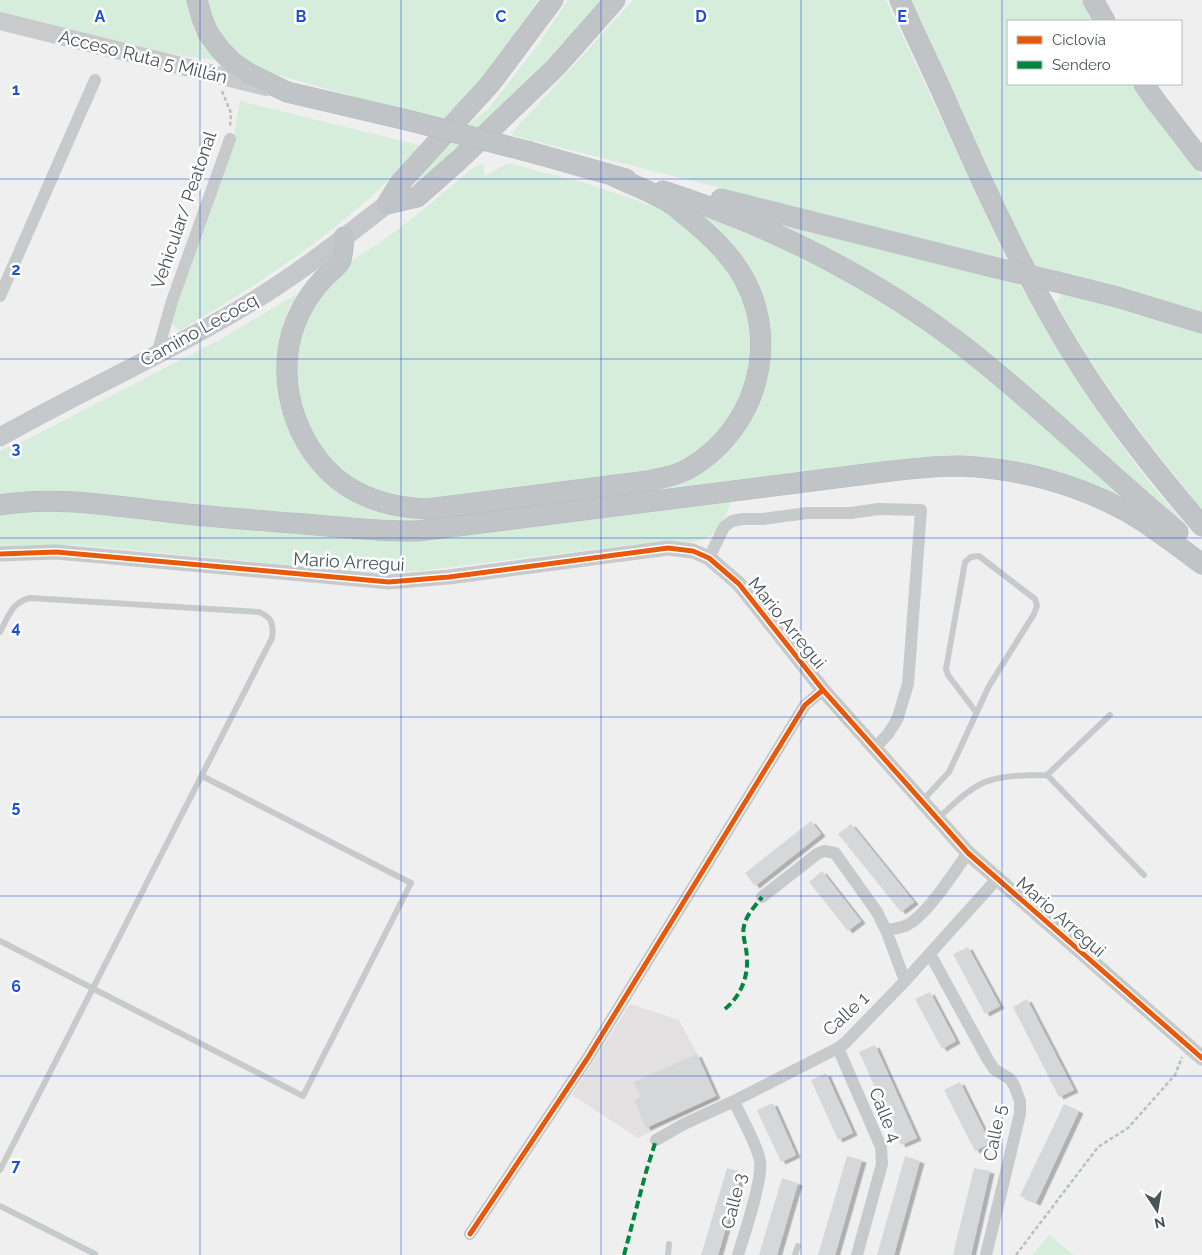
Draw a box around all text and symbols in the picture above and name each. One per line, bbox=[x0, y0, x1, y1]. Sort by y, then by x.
text: A bbox=[95, 7, 106, 26]
text: B bbox=[296, 7, 307, 26]
text: C bbox=[496, 7, 507, 26]
text: D bbox=[695, 7, 707, 26]
text: E bbox=[897, 7, 907, 26]
legend bbox=[1007, 20, 1182, 85]
street label: Acceso Ruta 5 Millán bbox=[57, 25, 230, 88]
text: Ciclovía bbox=[1052, 31, 1106, 49]
text: Sendero bbox=[1052, 56, 1111, 74]
text: 1 bbox=[12, 80, 20, 99]
street label: Vehicular/ Peatonal bbox=[147, 128, 220, 291]
text: 2 bbox=[11, 260, 21, 279]
street label: Camino Lecocq bbox=[137, 289, 261, 370]
text: 3 bbox=[12, 439, 21, 458]
street label: Mario Arregui bbox=[293, 548, 405, 575]
street label: Mario Arregui bbox=[744, 573, 831, 673]
text: 4 bbox=[11, 618, 21, 637]
text: 5 bbox=[12, 797, 21, 816]
street label: Mario Arregui bbox=[1012, 872, 1110, 961]
text: 6 bbox=[11, 977, 21, 996]
street label: Calle 1 bbox=[818, 987, 873, 1040]
street label: Calle 4 bbox=[865, 1084, 906, 1145]
street label: Calle 5 bbox=[979, 1103, 1010, 1163]
text: 7 bbox=[12, 1156, 21, 1175]
street label: Calle 3 bbox=[716, 1171, 751, 1231]
north arrow bbox=[1132, 1185, 1182, 1235]
text: N bbox=[1153, 1214, 1167, 1232]

